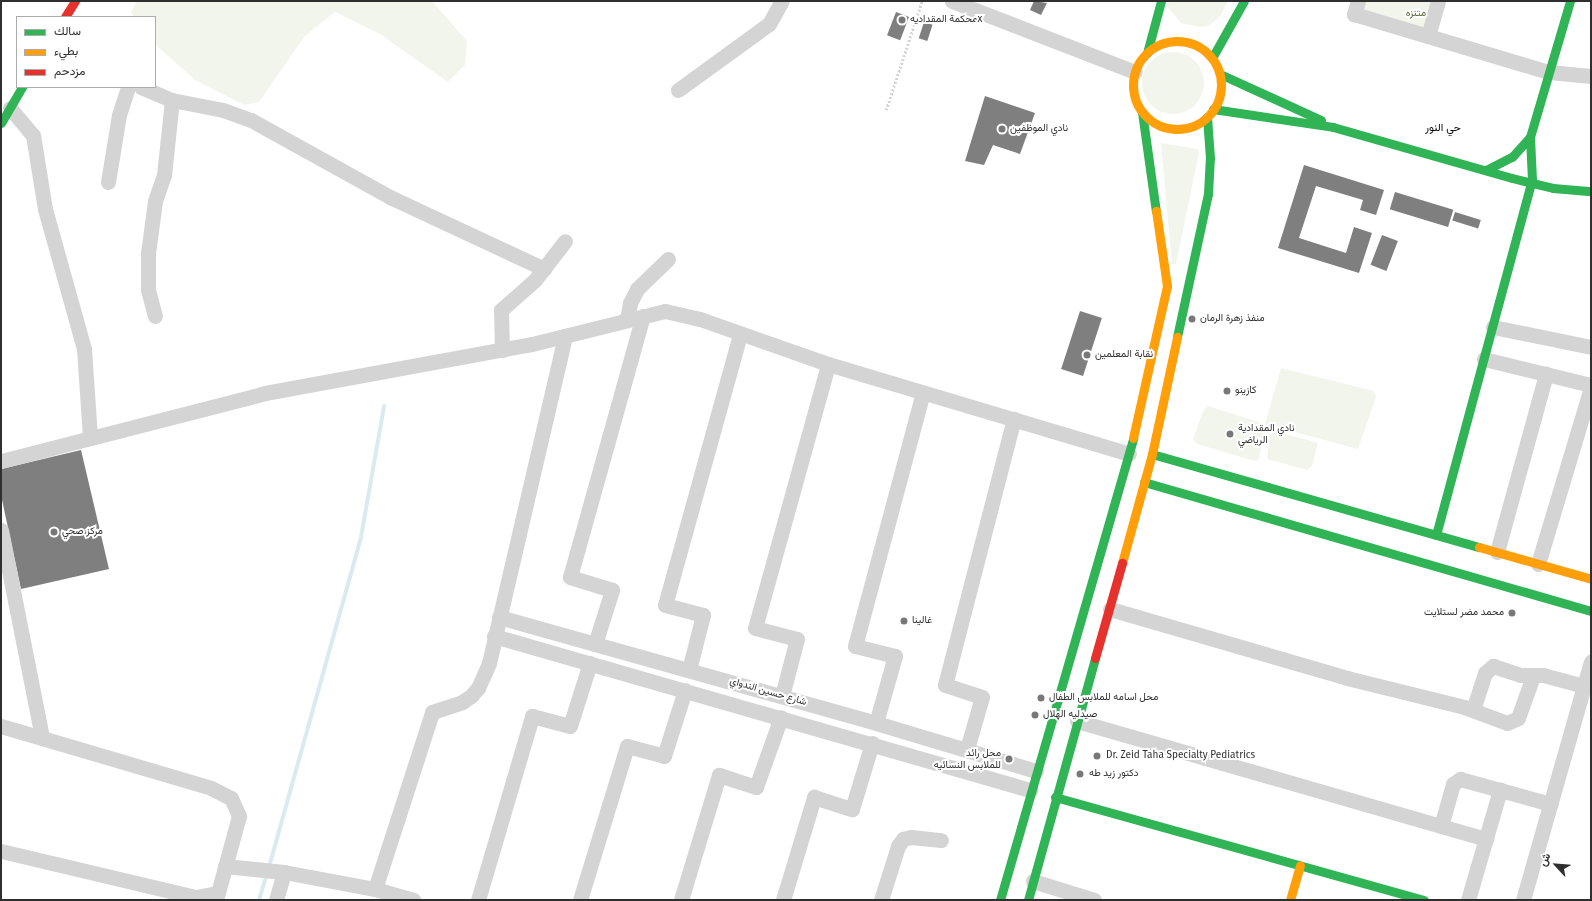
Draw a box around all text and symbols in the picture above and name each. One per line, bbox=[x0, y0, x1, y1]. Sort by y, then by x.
park label: متنزه bbox=[1406, 8, 1426, 20]
place label: محكمة المقداديهx bbox=[910, 14, 982, 26]
marker: محكمة المقداديهx bbox=[897, 15, 907, 25]
legend bbox=[16, 16, 156, 88]
text: سالك bbox=[54, 24, 81, 38]
text: بطيء bbox=[54, 44, 78, 58]
text: مزدحم bbox=[54, 64, 85, 78]
district label: حي النور bbox=[1425, 121, 1461, 135]
place label: نادي الموظفين bbox=[1010, 123, 1068, 135]
marker: نادي الموظفين bbox=[997, 124, 1007, 134]
place label: منفذ زهرة الرمان bbox=[1200, 313, 1265, 325]
marker: منفذ زهرة الرمان bbox=[1187, 314, 1197, 324]
place label: نقابة المعلمين bbox=[1095, 349, 1153, 361]
marker: نقابة المعلمين bbox=[1082, 350, 1092, 360]
place label: كازينو bbox=[1235, 385, 1256, 397]
marker: كازينو bbox=[1222, 386, 1232, 396]
place label: نادي المقدادية الرياضي bbox=[1238, 422, 1295, 446]
marker: نادي المقدادية الرياضي bbox=[1225, 429, 1235, 439]
place label: مركز صحي bbox=[62, 526, 103, 538]
marker: مركز صحي bbox=[49, 527, 59, 537]
place label: محمد مضر لستلايت bbox=[1424, 607, 1504, 619]
marker: محمد مضر لستلايت bbox=[1507, 608, 1517, 618]
place label: غالينا bbox=[912, 615, 932, 627]
marker: غالينا bbox=[899, 616, 909, 626]
street label: شارع حسين الندواي bbox=[728, 675, 808, 709]
place label: محل اسامه للملابس الطفال bbox=[1049, 692, 1158, 704]
marker: محل اسامه للملابس الطفال bbox=[1036, 693, 1046, 703]
place label: صيدليه الهلال bbox=[1043, 709, 1097, 721]
marker: صيدليه الهلال bbox=[1030, 710, 1040, 720]
place label: محل رائد للملابس النسائيه bbox=[934, 747, 1001, 770]
marker: Dr. Zeid Taha Specialty Pediatrics bbox=[1091, 750, 1103, 762]
place label: Dr. Zeid Taha Specialty Pediatrics bbox=[1106, 750, 1255, 762]
marker: محل رائد للملابس النسائيه bbox=[1004, 754, 1014, 764]
marker: دكتور زيد طه bbox=[1074, 768, 1086, 780]
place label: دكتور زيد طه bbox=[1089, 768, 1138, 780]
north arrow bbox=[1536, 845, 1576, 885]
text: ش bbox=[1536, 851, 1554, 868]

